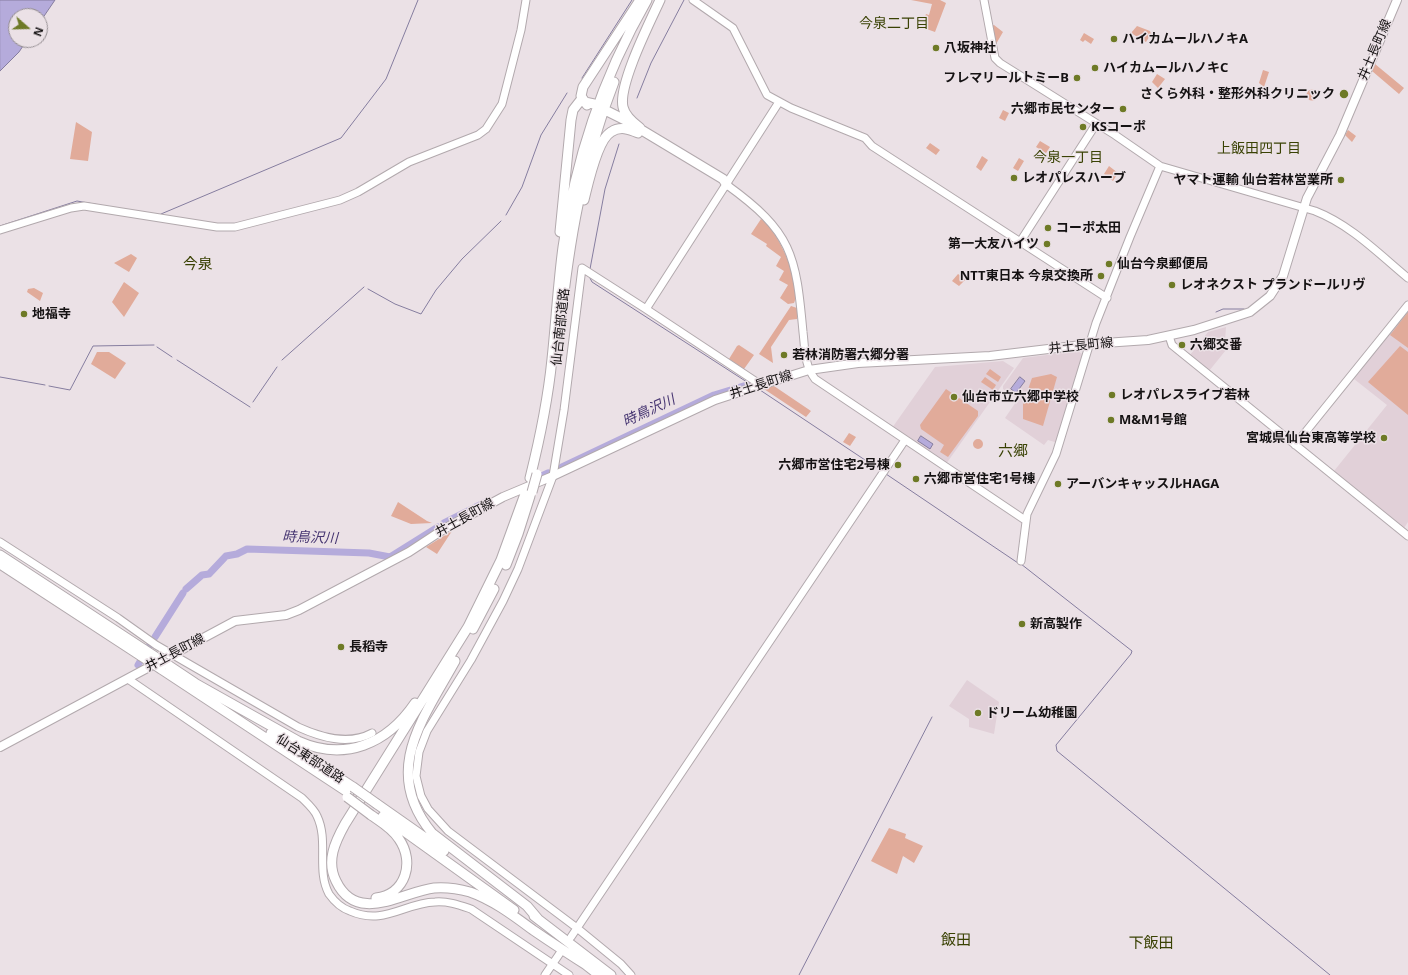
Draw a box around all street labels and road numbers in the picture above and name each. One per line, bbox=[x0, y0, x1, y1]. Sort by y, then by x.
street label: 井土長町線 bbox=[1355, 17, 1395, 83]
street label: 仙台南部道路 bbox=[549, 287, 573, 367]
street label: 井土長町線 bbox=[1048, 335, 1114, 357]
street label: 井土長町線 bbox=[728, 368, 794, 402]
street label: 井土長町線 bbox=[433, 495, 497, 541]
street label: 井土長町線 bbox=[143, 631, 207, 675]
street label: 仙台東部道路 bbox=[273, 731, 347, 787]

